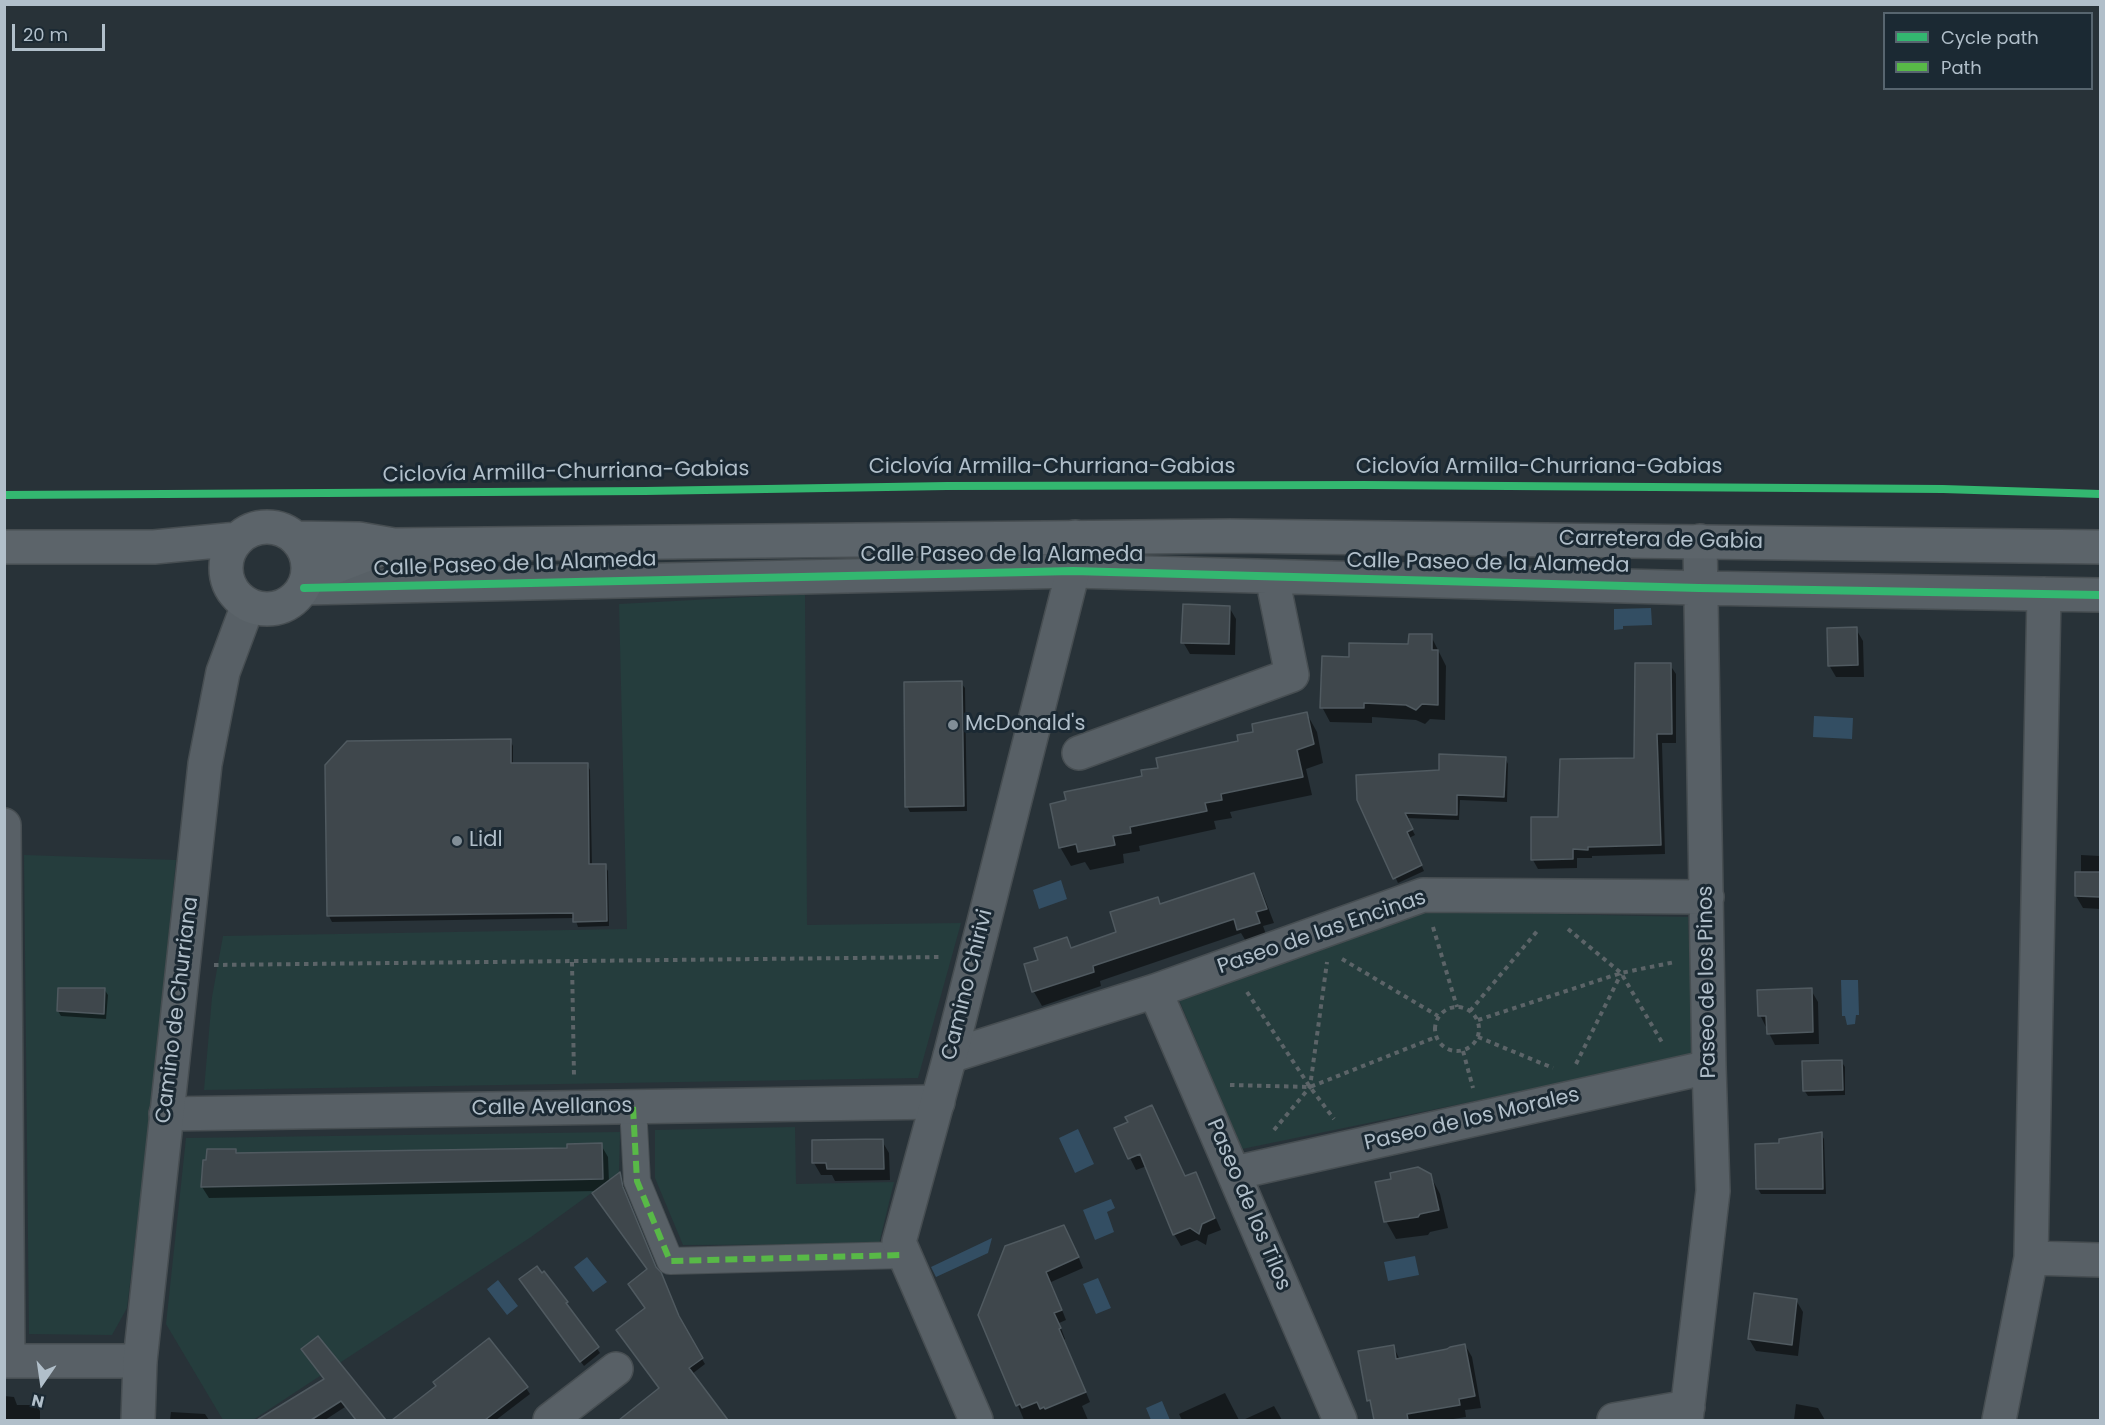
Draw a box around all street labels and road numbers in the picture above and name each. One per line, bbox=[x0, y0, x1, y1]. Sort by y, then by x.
street label: Ciclovía Armilla-Churriana-Gabias bbox=[869, 455, 1235, 481]
street label: Ciclovía Armilla-Churriana-Gabias bbox=[1356, 455, 1722, 481]
street label: Ciclovía Armilla-Churriana-Gabias bbox=[382, 457, 750, 489]
street label: Carretera de Gabia bbox=[1559, 527, 1763, 555]
street label: Calle Paseo de la Alameda bbox=[860, 543, 1144, 569]
street label: Calle Paseo de la Alameda bbox=[373, 547, 657, 583]
street label: Calle Paseo de la Alameda bbox=[1346, 549, 1630, 579]
street label: Paseo de las Encinas bbox=[1214, 885, 1430, 981]
street label: Paseo de los Pinos bbox=[1694, 886, 1722, 1078]
street label: Camino de Churriana bbox=[152, 895, 204, 1125]
street label: Camino Chirivi bbox=[937, 907, 999, 1063]
street label: Paseo de los Morales bbox=[1362, 1083, 1582, 1157]
street label: Calle Avellanos bbox=[471, 1094, 633, 1122]
street label: Paseo de los Tilos bbox=[1201, 1116, 1295, 1294]

